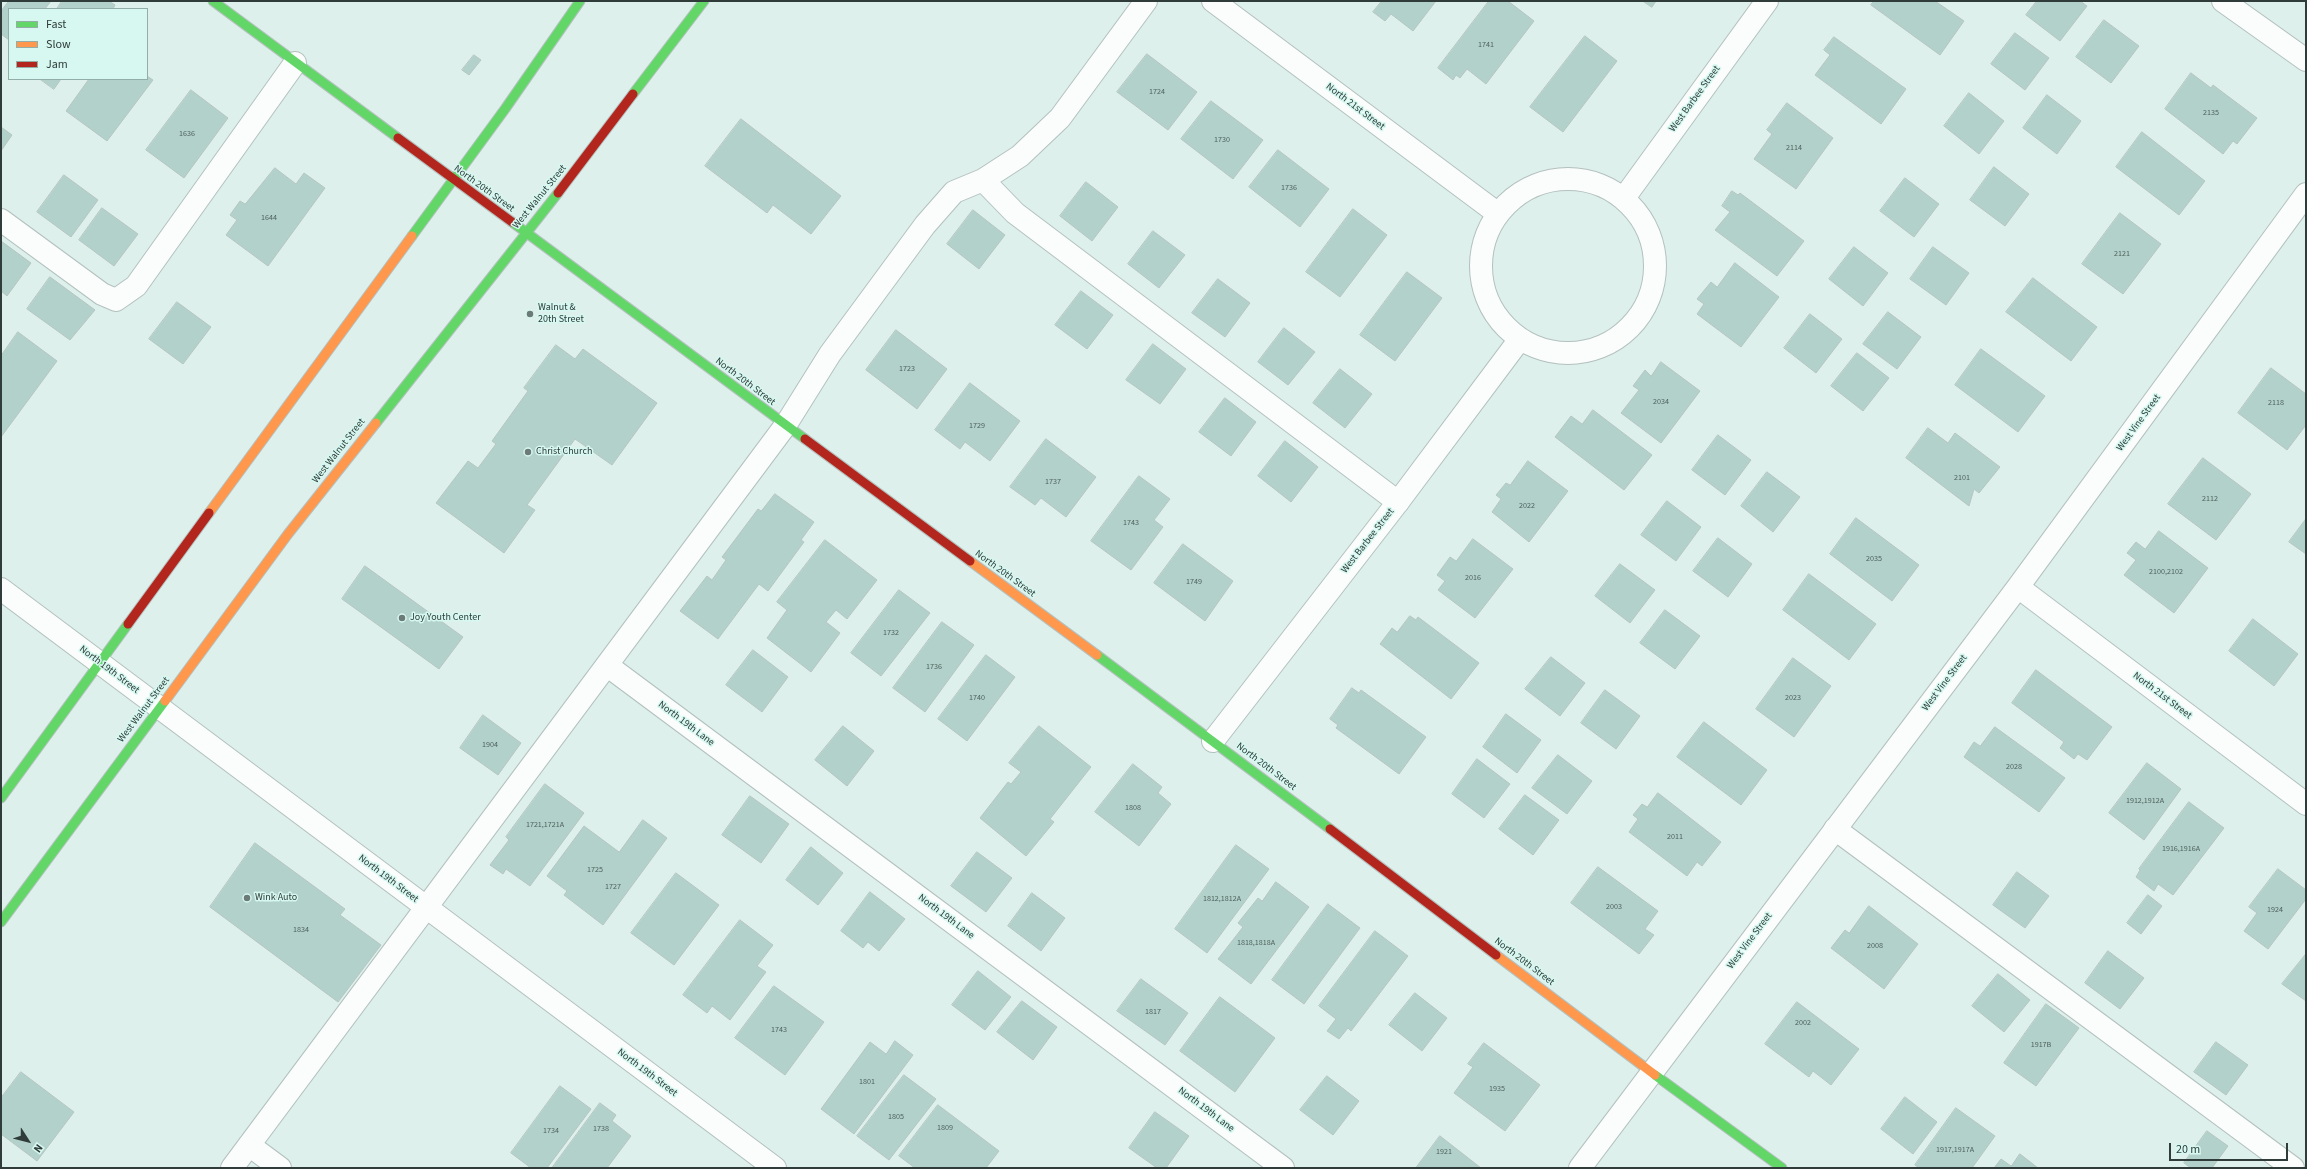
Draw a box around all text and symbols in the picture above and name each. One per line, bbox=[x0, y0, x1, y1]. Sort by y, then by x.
legend bbox=[8, 8, 148, 80]
text: Fast bbox=[46, 16, 66, 33]
text: Slow bbox=[46, 36, 71, 53]
house number: 1741 bbox=[1478, 40, 1494, 50]
text: Jam bbox=[46, 56, 68, 73]
street label: West Barbee Street bbox=[1667, 63, 1723, 135]
street label: North 21st Street bbox=[1323, 81, 1387, 133]
house number: 1724 bbox=[1149, 87, 1165, 97]
house number: 2135 bbox=[2203, 108, 2219, 118]
house number: 1636 bbox=[179, 129, 195, 139]
house number: 1730 bbox=[1214, 135, 1230, 145]
house number: 2114 bbox=[1786, 143, 1802, 153]
street label: North 20th Street bbox=[451, 163, 517, 215]
street label: West Walnut Street bbox=[511, 163, 569, 231]
house number: 1736 bbox=[1281, 183, 1297, 193]
house number: 1644 bbox=[261, 213, 277, 223]
house number: 2121 bbox=[2114, 249, 2130, 259]
place label: Walnut & 20th Street bbox=[538, 302, 584, 326]
marker: Walnut & 20th Street bbox=[525, 309, 535, 319]
street label: North 20th Street bbox=[713, 356, 777, 408]
house number: 1723 bbox=[899, 364, 915, 374]
street label: West Vine Street bbox=[2114, 392, 2164, 454]
house number: 2034 bbox=[1653, 397, 1669, 407]
house number: 2118 bbox=[2268, 398, 2284, 408]
street label: West Walnut Street bbox=[310, 416, 368, 486]
house number: 1729 bbox=[969, 421, 985, 431]
place label: Christ Church bbox=[536, 446, 592, 458]
marker: Christ Church bbox=[523, 447, 533, 457]
house number: 2101 bbox=[1954, 473, 1970, 483]
house number: 1737 bbox=[1045, 477, 1061, 487]
house number: 2112 bbox=[2202, 494, 2218, 504]
house number: 2022 bbox=[1519, 501, 1535, 511]
street label: West Barbee Street bbox=[1339, 506, 1397, 576]
house number: 1743 bbox=[1123, 518, 1139, 528]
street label: North 20th Street bbox=[972, 548, 1038, 600]
house number: 2035 bbox=[1866, 554, 1882, 564]
house number: 2100,2102 bbox=[2149, 567, 2183, 577]
house number: 2016 bbox=[1465, 573, 1481, 583]
house number: 1749 bbox=[1186, 577, 1202, 587]
place label: Joy Youth Center bbox=[410, 612, 481, 624]
marker: Joy Youth Center bbox=[397, 613, 407, 623]
house number: 1732 bbox=[883, 628, 899, 638]
street label: North 19th Street bbox=[77, 644, 141, 696]
street label: West Vine Street bbox=[1920, 653, 1970, 713]
house number: 1736 bbox=[926, 662, 942, 672]
street label: North 21st Street bbox=[2130, 670, 2194, 722]
street label: West Walnut Street bbox=[115, 675, 173, 745]
house number: 1740 bbox=[969, 693, 985, 703]
house number: 2023 bbox=[1785, 693, 1801, 703]
street label: North 19th Lane bbox=[656, 699, 716, 749]
house number: 1904 bbox=[482, 740, 498, 750]
street label: North 20th Street bbox=[1234, 741, 1298, 793]
house number: 2028 bbox=[2006, 762, 2022, 772]
house number: 1912,1912A bbox=[2126, 796, 2164, 806]
house number: 1808 bbox=[1125, 803, 1141, 813]
house number: 1721,1721A bbox=[526, 820, 564, 830]
house number: 2011 bbox=[1667, 832, 1683, 842]
house number: 1916,1916A bbox=[2162, 844, 2200, 854]
street label: North 19th Street bbox=[356, 853, 420, 905]
house number: 1725 bbox=[587, 865, 603, 875]
house number: 1727 bbox=[605, 882, 621, 892]
place label: Wink Auto bbox=[255, 892, 297, 904]
street label: North 19th Lane bbox=[916, 892, 976, 942]
marker: Wink Auto bbox=[242, 893, 252, 903]
house number: 1812,1812A bbox=[1203, 894, 1241, 904]
house number: 2003 bbox=[1606, 902, 1622, 912]
house number: 1924 bbox=[2267, 905, 2283, 915]
street label: West Vine Street bbox=[1725, 911, 1775, 971]
house number: 1834 bbox=[293, 925, 309, 935]
street label: North 20th Street bbox=[1492, 936, 1556, 988]
house number: 1818,1818A bbox=[1237, 938, 1275, 948]
house number: 2008 bbox=[1867, 941, 1883, 951]
house number: 1817 bbox=[1145, 1007, 1161, 1017]
house number: 2002 bbox=[1795, 1018, 1811, 1028]
house number: 1743 bbox=[771, 1025, 787, 1035]
house number: 1917B bbox=[2031, 1040, 2051, 1050]
street label: North 19th Street bbox=[615, 1047, 679, 1099]
house number: 1801 bbox=[859, 1077, 875, 1087]
house number: 1935 bbox=[1489, 1084, 1505, 1094]
street label: North 19th Lane bbox=[1176, 1085, 1236, 1135]
house number: 1805 bbox=[888, 1112, 904, 1122]
north arrow bbox=[8, 1121, 48, 1161]
house number: 1809 bbox=[937, 1123, 953, 1133]
house number: 1738 bbox=[593, 1124, 609, 1134]
house number: 1734 bbox=[543, 1126, 559, 1136]
scale bar bbox=[2171, 1135, 2290, 1161]
text: N bbox=[30, 1141, 46, 1156]
text: 20 m bbox=[2176, 1141, 2200, 1158]
house number: 1917,1917A bbox=[1936, 1145, 1974, 1155]
house number: 1921 bbox=[1436, 1147, 1452, 1157]

